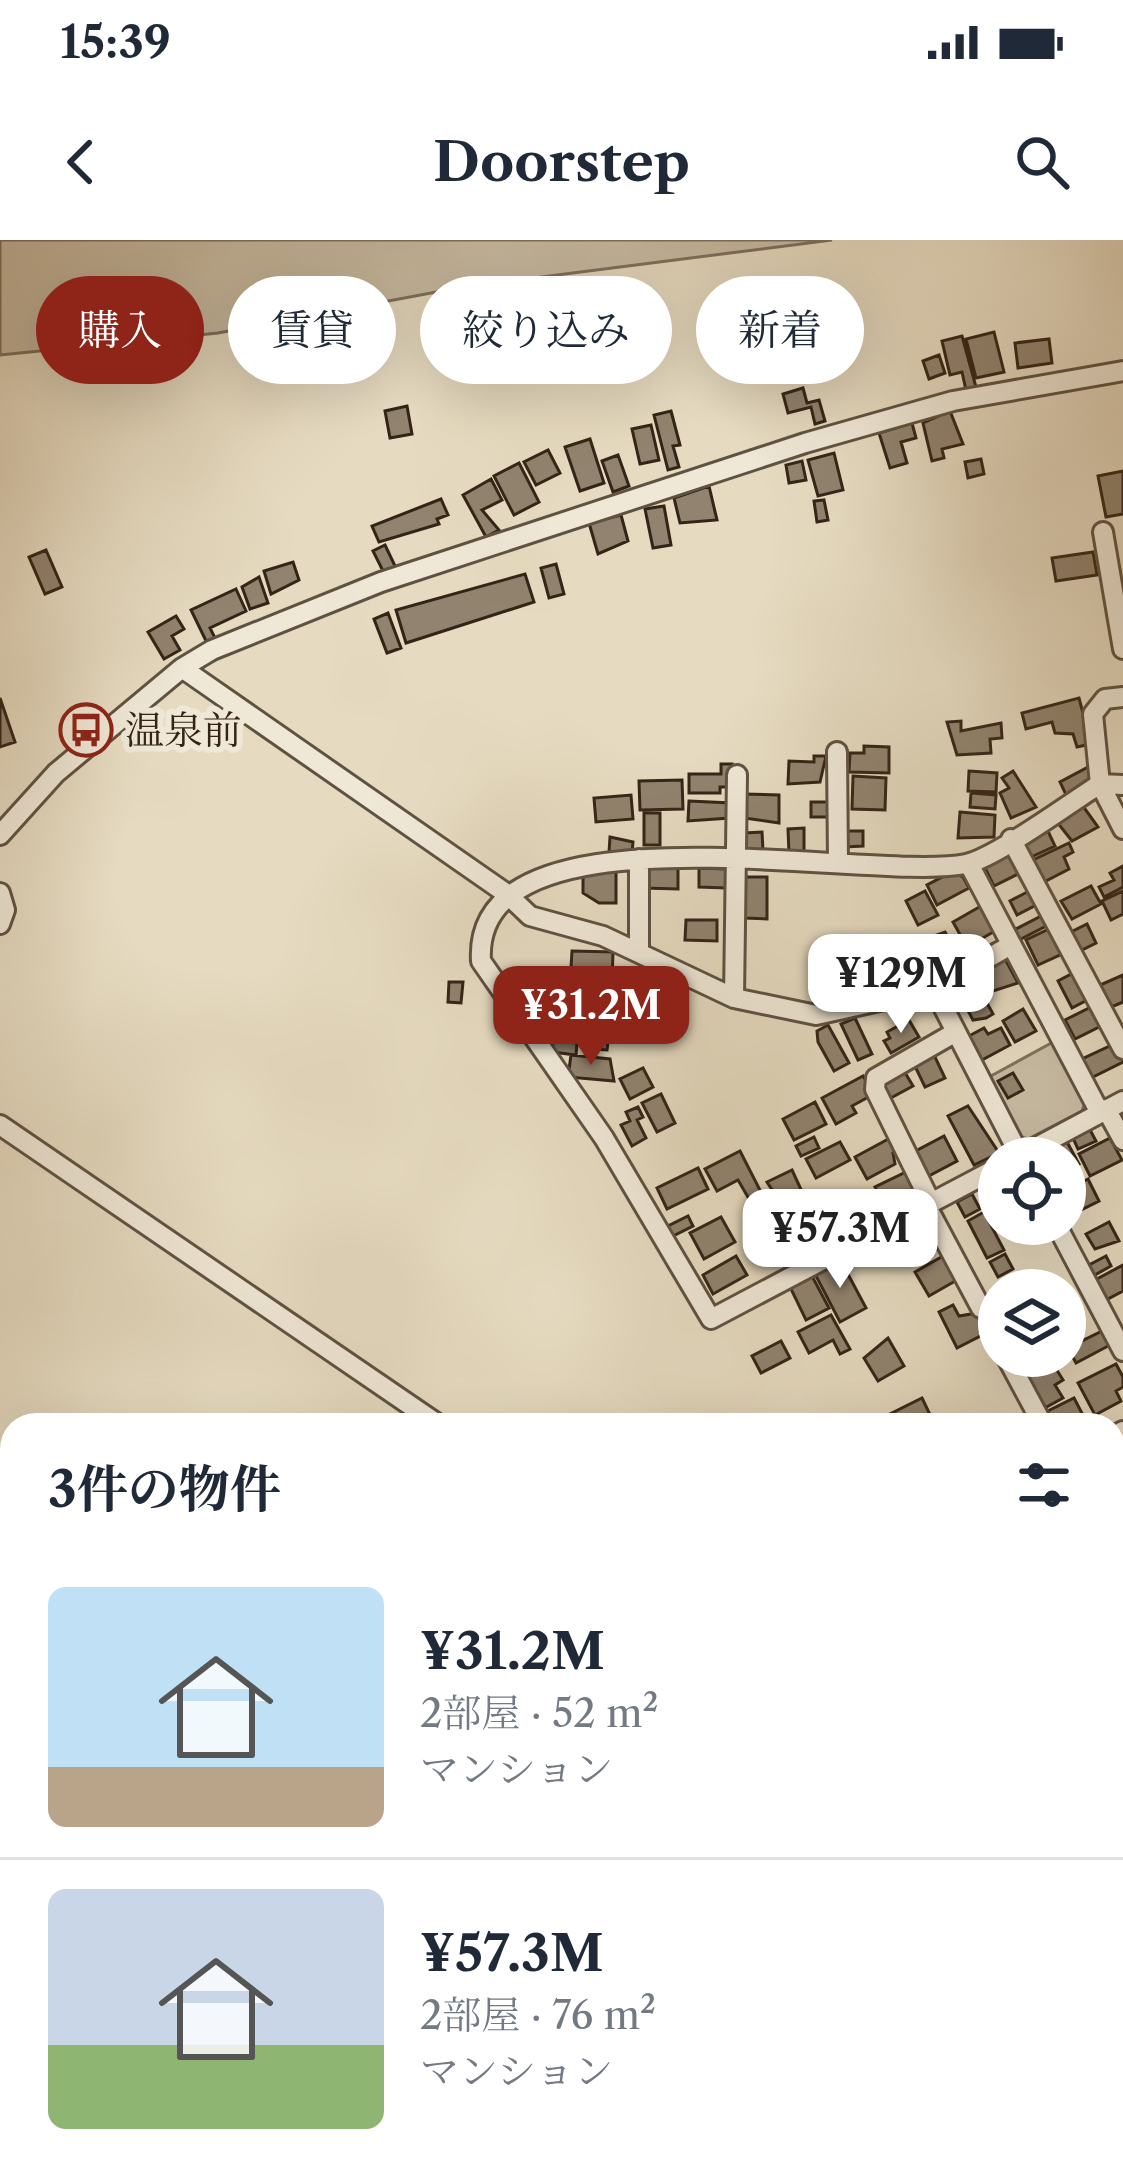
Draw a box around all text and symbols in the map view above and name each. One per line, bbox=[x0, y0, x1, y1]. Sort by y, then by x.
text: 15:39 bbox=[60, 14, 171, 70]
icon: back bbox=[48, 129, 114, 195]
text: Doorstep bbox=[433, 129, 690, 195]
icon: search bbox=[1009, 129, 1075, 195]
chip: 購入 bbox=[36, 276, 204, 384]
chip: 賃貸 bbox=[228, 276, 396, 384]
chip: 絞り込み bbox=[420, 276, 672, 384]
chip: 新着 bbox=[696, 276, 864, 384]
bus stop icon: 温泉前 bbox=[58, 702, 114, 758]
place label: 温泉前 bbox=[125, 706, 242, 754]
pin: ¥129M bbox=[817, 934, 985, 1036]
text: ¥129M bbox=[835, 949, 967, 997]
pin: ¥31.2M bbox=[493, 966, 689, 1068]
text: ¥31.2M bbox=[520, 981, 662, 1029]
map controls bbox=[978, 1137, 1086, 1377]
button: locate bbox=[978, 1137, 1086, 1245]
pin: ¥57.3M bbox=[742, 1189, 938, 1291]
text: ¥57.3M bbox=[770, 1204, 910, 1252]
button: layers bbox=[978, 1269, 1086, 1377]
icon: filters bbox=[1011, 1452, 1077, 1518]
text: 3件の物件 bbox=[48, 1458, 281, 1520]
text: ¥31.2M bbox=[420, 1620, 605, 1682]
icon: home bbox=[144, 1635, 288, 1779]
text: 2部屋 · 52 m² bbox=[420, 1689, 658, 1737]
text: マンション bbox=[420, 1745, 613, 1793]
text: ¥57.3M bbox=[420, 1922, 604, 1984]
icon: home bbox=[144, 1937, 288, 2081]
text: 2部屋 · 76 m² bbox=[420, 1991, 656, 2039]
text: マンション bbox=[420, 2047, 613, 2095]

